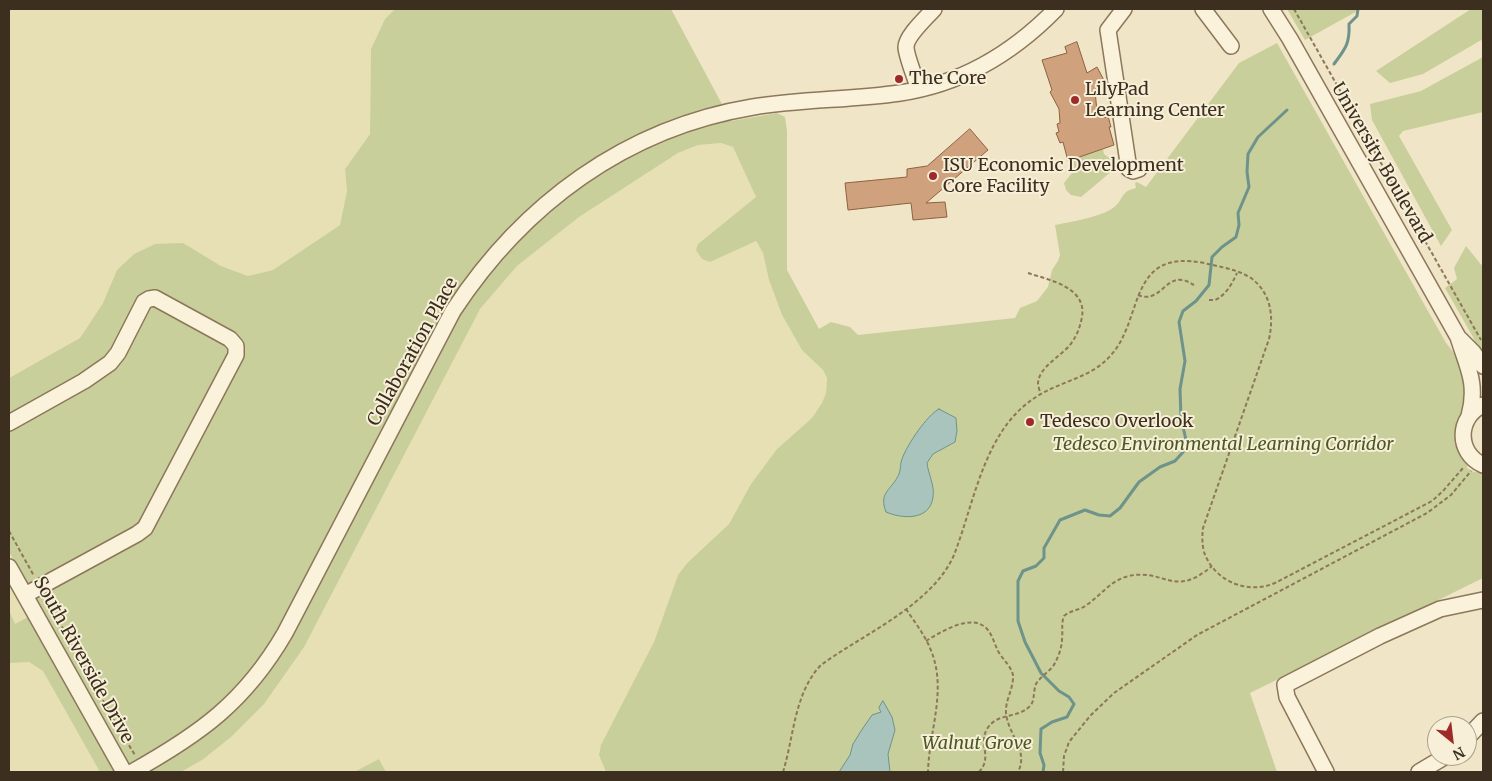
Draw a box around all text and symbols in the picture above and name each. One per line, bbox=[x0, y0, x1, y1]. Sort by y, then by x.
place label: The Core bbox=[909, 68, 986, 90]
marker: The Core bbox=[893, 73, 905, 85]
place label: LilyPad Learning Center bbox=[1085, 79, 1225, 122]
street label: University Boulevard bbox=[1326, 79, 1436, 247]
marker: LilyPad Learning Center bbox=[1069, 94, 1081, 106]
place label: ISU Economic Development Core Facility bbox=[943, 155, 1184, 198]
marker: ISU Economic Development Core Facility bbox=[927, 170, 939, 182]
street label: Collaboration Place bbox=[363, 274, 463, 430]
place label: Tedesco Overlook bbox=[1040, 411, 1193, 433]
marker: Tedesco Overlook bbox=[1024, 416, 1036, 428]
park label: Tedesco Environmental Learning Corridor bbox=[1053, 434, 1393, 456]
street label: South Riverside Drive bbox=[28, 573, 138, 747]
north arrow bbox=[1427, 716, 1477, 766]
park label: Walnut Grove bbox=[922, 733, 1032, 755]
text: N bbox=[1450, 743, 1468, 764]

